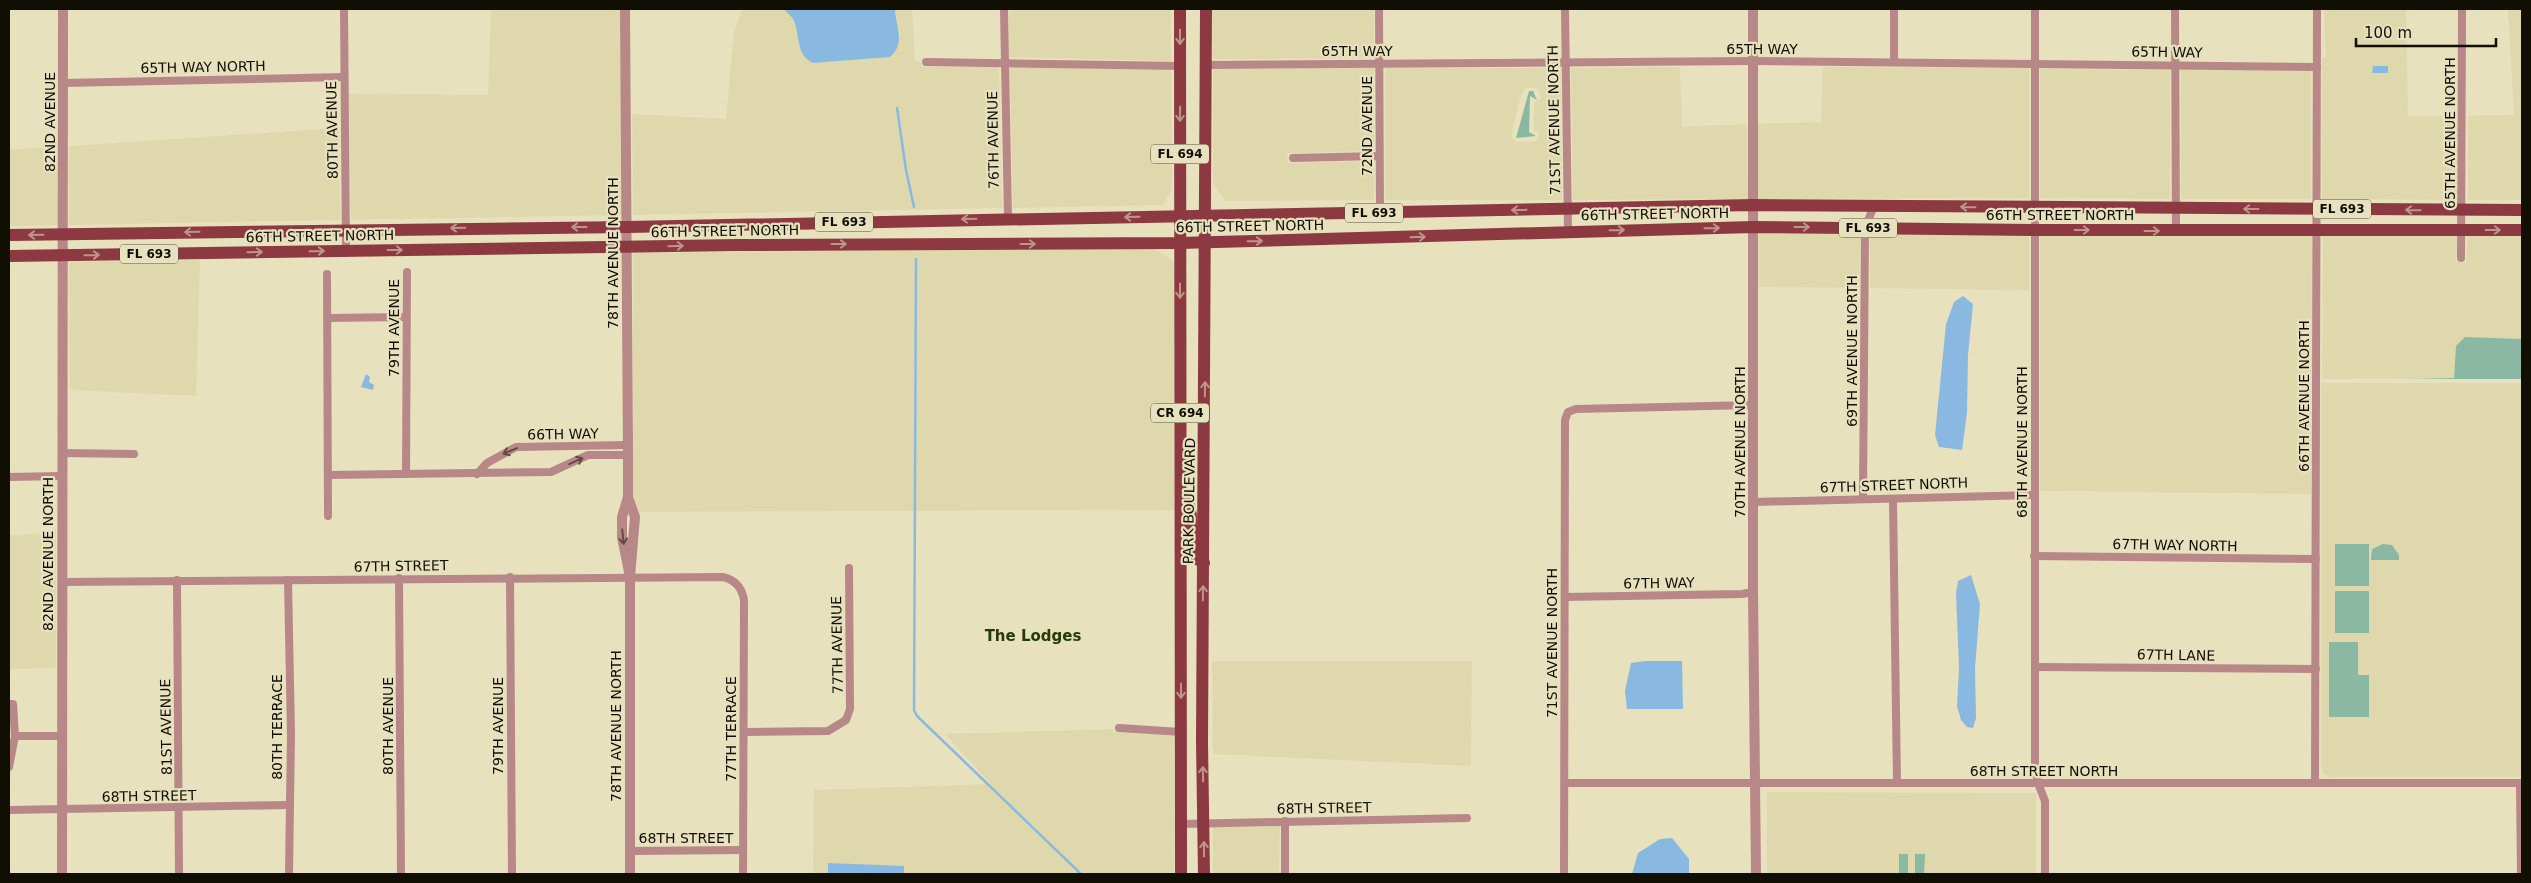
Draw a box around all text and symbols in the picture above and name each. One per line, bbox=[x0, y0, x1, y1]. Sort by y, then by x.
scale bar bbox=[2356, 15, 2496, 47]
text: 100 m bbox=[2364, 24, 2412, 42]
one-way arrow bbox=[1176, 29, 1185, 45]
street label: 65TH WAY bbox=[1726, 41, 1798, 57]
street label: 65TH WAY bbox=[1321, 43, 1393, 59]
street label: 65TH WAY bbox=[2131, 43, 2203, 61]
street label: 71ST AVENUE NORTH bbox=[1545, 45, 1563, 195]
street label: 65TH AVENUE NORTH bbox=[2442, 57, 2458, 209]
street label: 65TH WAY NORTH bbox=[140, 58, 266, 76]
street label: 82ND AVENUE bbox=[42, 72, 58, 172]
street label: 72ND AVENUE bbox=[1359, 76, 1375, 176]
street label: 80TH AVENUE bbox=[323, 81, 341, 179]
street label: 76TH AVENUE bbox=[984, 91, 1002, 189]
one-way arrow bbox=[1175, 106, 1185, 122]
road number: FL 694 bbox=[1151, 144, 1209, 164]
street label: 78TH AVENUE NORTH bbox=[605, 177, 621, 329]
road number: FL 693 bbox=[2313, 200, 2371, 218]
one-way arrow bbox=[1960, 202, 1976, 212]
road number: FL 693 bbox=[1345, 204, 1403, 222]
one-way arrow bbox=[2243, 204, 2260, 214]
one-way arrow bbox=[1511, 205, 1527, 214]
street label: 66TH STREET NORTH bbox=[1581, 205, 1729, 223]
one-way arrow bbox=[2406, 205, 2422, 215]
street label: 66TH STREET NORTH bbox=[1986, 207, 2134, 223]
road number: FL 693 bbox=[815, 212, 873, 232]
one-way arrow bbox=[1124, 212, 1140, 222]
one-way arrow bbox=[961, 214, 978, 224]
street label: 66TH STREET NORTH bbox=[1176, 217, 1324, 235]
road number: FL 693 bbox=[1839, 218, 1897, 238]
one-way arrow bbox=[571, 222, 588, 232]
street label: 66TH STREET NORTH bbox=[651, 222, 799, 240]
one-way arrow bbox=[1794, 222, 1810, 232]
one-way arrow bbox=[450, 223, 466, 233]
one-way arrow bbox=[1703, 223, 1719, 232]
one-way arrow bbox=[1608, 225, 1624, 235]
one-way arrow bbox=[2074, 225, 2090, 235]
one-way arrow bbox=[2484, 225, 2500, 235]
one-way arrow bbox=[2144, 226, 2160, 236]
one-way arrow bbox=[184, 227, 200, 237]
street label: 66TH STREET NORTH bbox=[246, 227, 394, 245]
one-way arrow bbox=[29, 230, 45, 240]
one-way arrow bbox=[1410, 232, 1426, 241]
one-way arrow bbox=[1247, 236, 1263, 246]
one-way arrow bbox=[830, 239, 847, 249]
one-way arrow bbox=[1019, 239, 1035, 248]
one-way arrow bbox=[668, 242, 684, 251]
road number: FL 693 bbox=[120, 244, 178, 264]
one-way arrow bbox=[386, 245, 402, 255]
one-way arrow bbox=[308, 246, 325, 256]
one-way arrow bbox=[246, 247, 263, 257]
one-way arrow bbox=[84, 250, 100, 260]
street label: 69TH AVENUE NORTH bbox=[1844, 275, 1860, 427]
street label: 79TH AVENUE bbox=[386, 279, 402, 377]
one-way arrow bbox=[1175, 283, 1184, 299]
street label: 66TH AVENUE NORTH bbox=[2296, 320, 2312, 472]
street label: 70TH AVENUE NORTH bbox=[1732, 366, 1748, 518]
street label: 68TH AVENUE NORTH bbox=[2014, 366, 2030, 518]
one-way arrow bbox=[1200, 381, 1210, 398]
road number: CR 694 bbox=[1151, 403, 1209, 422]
street label: 66TH WAY bbox=[527, 425, 599, 443]
street label: PARK BOULEVARD bbox=[1180, 438, 1198, 564]
one-way arrow bbox=[503, 446, 518, 456]
one-way arrow bbox=[568, 455, 583, 465]
street label: 67TH STREET NORTH bbox=[1820, 474, 1968, 496]
street label: 82ND AVENUE NORTH bbox=[40, 477, 56, 631]
one-way arrow bbox=[618, 528, 628, 544]
street label: 67TH WAY NORTH bbox=[2112, 536, 2238, 554]
street label: 67TH STREET bbox=[353, 557, 449, 575]
street label: 71ST AVENUE NORTH bbox=[1544, 568, 1560, 718]
street label: 67TH WAY bbox=[1623, 574, 1695, 592]
one-way arrow bbox=[1198, 585, 1208, 602]
street label: 77TH AVENUE bbox=[828, 596, 846, 694]
district label: The Lodges bbox=[985, 627, 1081, 645]
street label: 67TH LANE bbox=[2137, 646, 2215, 664]
street label: 78TH AVENUE NORTH bbox=[608, 650, 624, 802]
street label: 80TH TERRACE bbox=[269, 674, 285, 780]
street label: 77TH TERRACE bbox=[723, 676, 739, 782]
street label: 80TH AVENUE bbox=[380, 677, 396, 775]
street label: 79TH AVENUE bbox=[490, 677, 506, 775]
street label: 81ST AVENUE bbox=[157, 679, 175, 775]
one-way arrow bbox=[1176, 682, 1186, 699]
street label: 68TH STREET NORTH bbox=[1970, 763, 2118, 779]
one-way arrow bbox=[1198, 766, 1208, 782]
street label: 68TH STREET bbox=[101, 787, 197, 805]
street label: 68TH STREET bbox=[1276, 799, 1372, 817]
street label: 68TH STREET bbox=[639, 830, 734, 846]
one-way arrow bbox=[1199, 841, 1209, 857]

